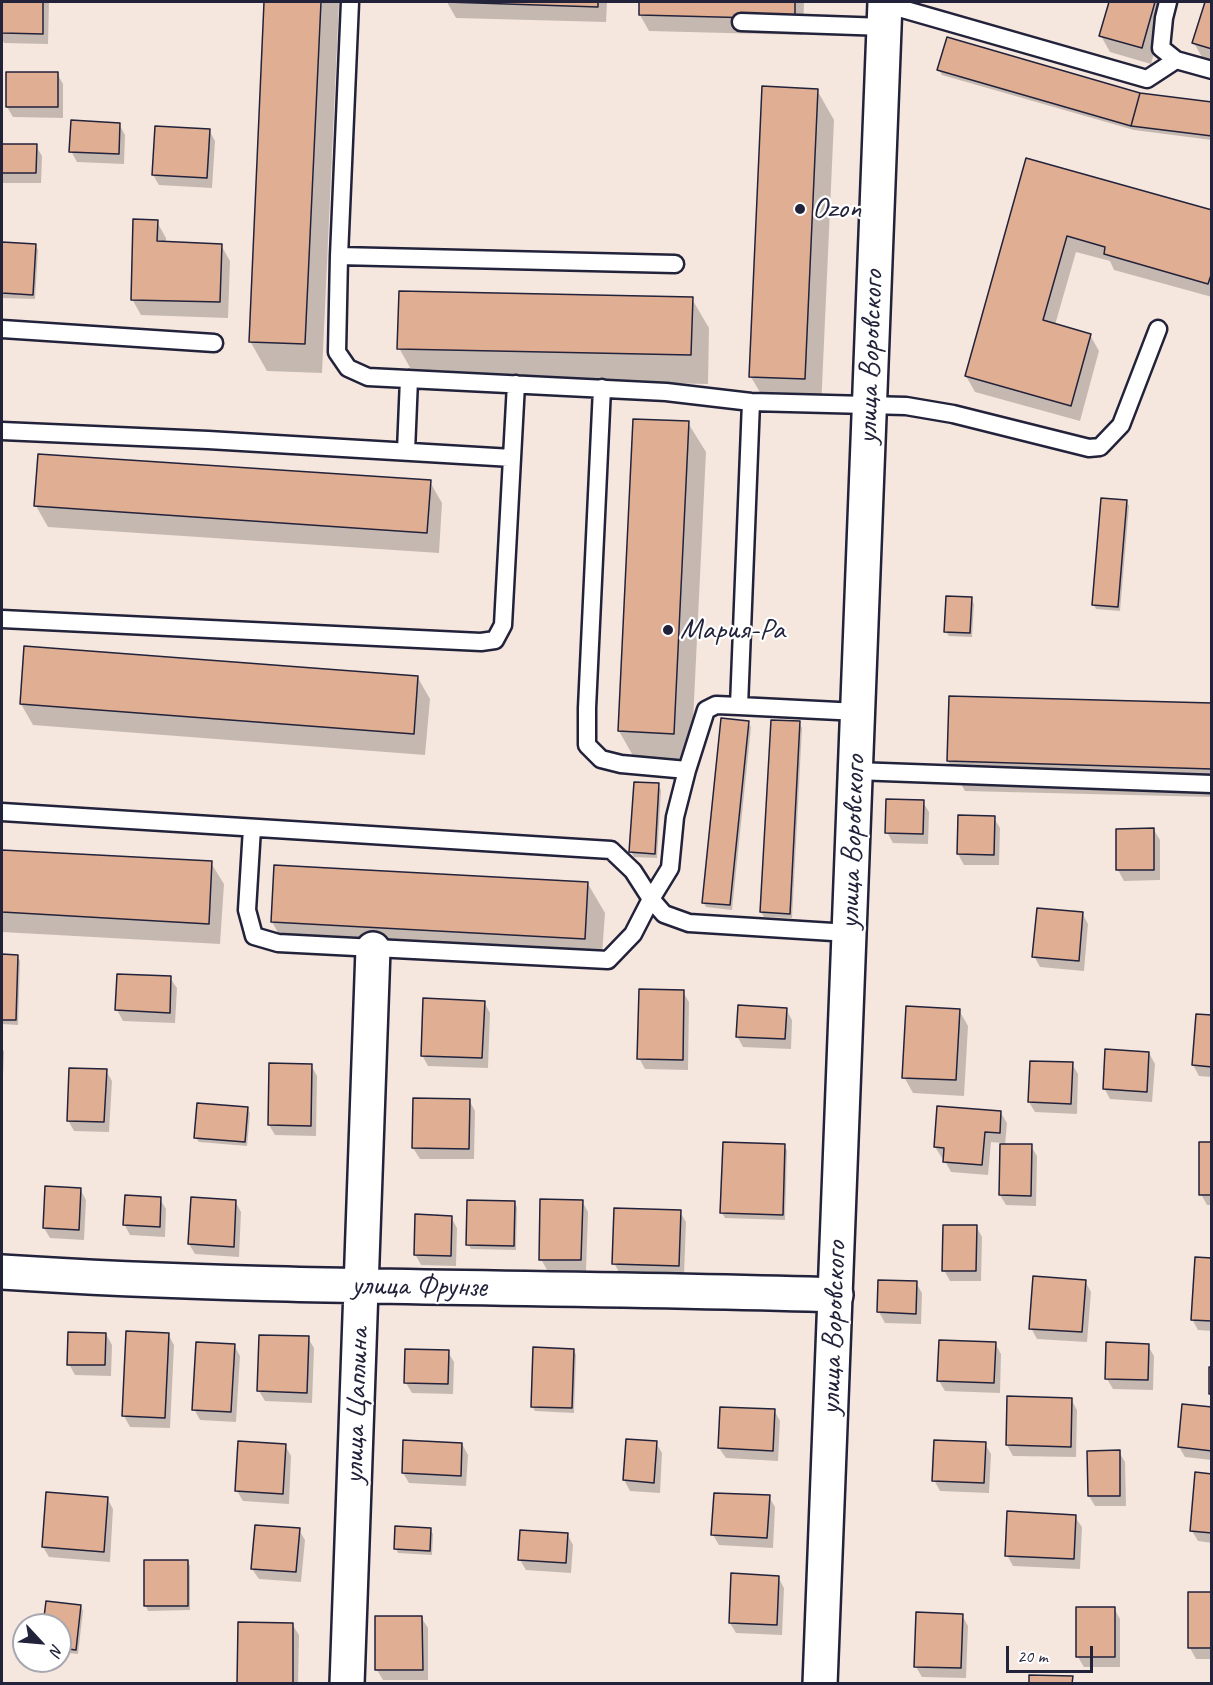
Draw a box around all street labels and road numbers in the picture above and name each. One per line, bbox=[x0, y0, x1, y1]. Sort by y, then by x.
street label: улица Воровского bbox=[850, 269, 892, 445]
street label: улица Воровского bbox=[832, 754, 874, 930]
street label: улица Воровского bbox=[813, 1240, 855, 1416]
street label: улица Фрунзе bbox=[351, 1268, 487, 1306]
street label: улица Цаплина bbox=[336, 1327, 378, 1485]

